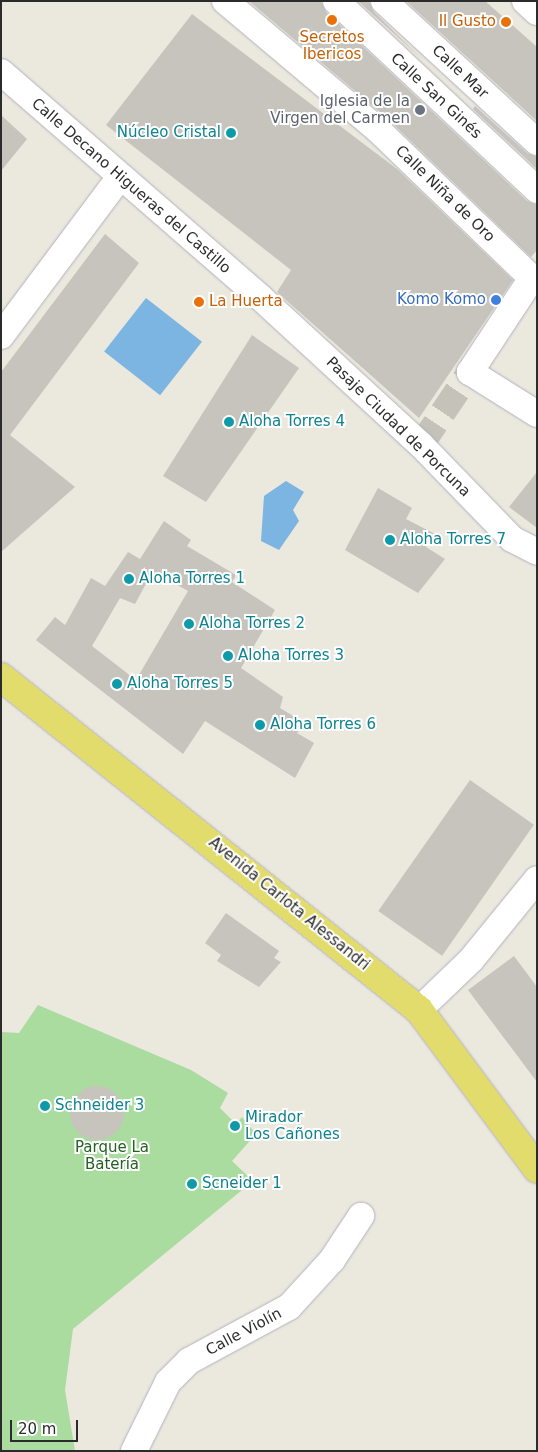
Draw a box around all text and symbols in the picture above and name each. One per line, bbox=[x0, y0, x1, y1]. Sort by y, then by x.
place label: Il Gusto bbox=[439, 13, 496, 31]
marker: Secretos Ibericos bbox=[326, 14, 338, 26]
marker: Il Gusto bbox=[500, 16, 512, 28]
place label: Secretos Ibericos bbox=[300, 28, 364, 63]
street label: Calle Mar bbox=[428, 41, 492, 103]
street label: Calle San Ginés bbox=[387, 49, 485, 143]
place label: Iglesia de la Virgen del Carmen bbox=[270, 92, 410, 127]
street label: Calle Decano Higueras del Castillo bbox=[28, 95, 234, 277]
marker: Iglesia de la Virgen del Carmen bbox=[414, 104, 426, 116]
place label: Núcleo Cristal bbox=[117, 124, 221, 142]
marker: Núcleo Cristal bbox=[225, 127, 237, 139]
street label: Calle Niña de Oro bbox=[392, 142, 498, 246]
place label: Komo Komo bbox=[397, 291, 486, 309]
place label: La Huerta bbox=[209, 293, 283, 311]
marker: Komo Komo bbox=[490, 294, 502, 306]
marker: La Huerta bbox=[193, 296, 205, 308]
street label: Pasaje Ciudad de Porcuna bbox=[322, 353, 474, 501]
place label: Aloha Torres 4 bbox=[239, 413, 345, 431]
marker: Aloha Torres 4 bbox=[223, 416, 235, 428]
place label: Aloha Torres 7 bbox=[400, 531, 506, 549]
marker: Aloha Torres 7 bbox=[384, 534, 396, 546]
place label: Aloha Torres 1 bbox=[139, 570, 245, 588]
marker: Aloha Torres 1 bbox=[123, 573, 135, 585]
place label: Aloha Torres 2 bbox=[199, 615, 305, 633]
marker: Aloha Torres 2 bbox=[183, 618, 195, 630]
place label: Aloha Torres 3 bbox=[238, 647, 344, 665]
marker: Aloha Torres 3 bbox=[222, 650, 234, 662]
place label: Aloha Torres 5 bbox=[127, 675, 233, 693]
marker: Aloha Torres 5 bbox=[111, 678, 123, 690]
place label: Aloha Torres 6 bbox=[270, 716, 376, 734]
marker: Aloha Torres 6 bbox=[254, 719, 266, 731]
street label: Avenida Carlota Alessandri bbox=[205, 834, 373, 974]
place label: Schneider 3 bbox=[55, 1097, 144, 1115]
marker: Schneider 3 bbox=[39, 1100, 51, 1112]
place label: Mirador Los Cañones bbox=[245, 1108, 340, 1143]
marker: Mirador Los Cañones bbox=[229, 1120, 241, 1132]
park label: Parque La Batería bbox=[75, 1138, 149, 1173]
place label: Scneider 1 bbox=[202, 1175, 282, 1193]
marker: Scneider 1 bbox=[186, 1178, 198, 1190]
street label: Calle Violín bbox=[203, 1305, 285, 1359]
scale bar bbox=[12, 1410, 80, 1442]
text: 20 m bbox=[18, 1420, 56, 1438]

